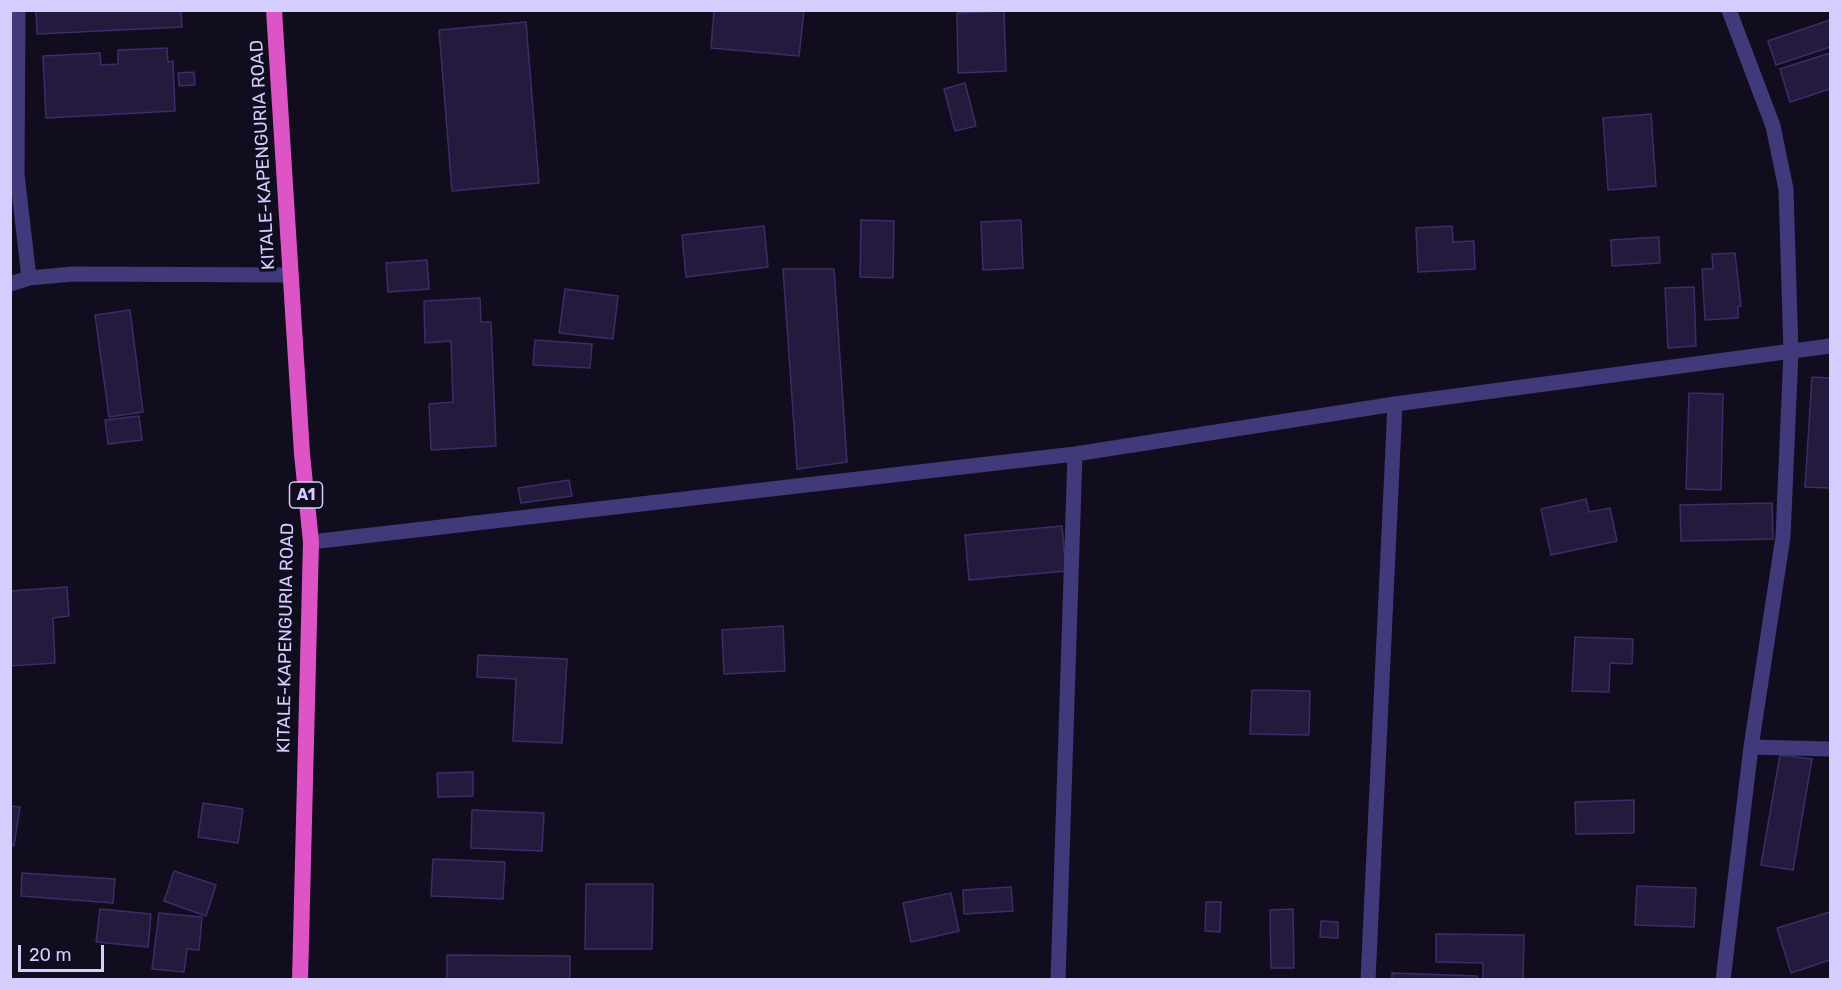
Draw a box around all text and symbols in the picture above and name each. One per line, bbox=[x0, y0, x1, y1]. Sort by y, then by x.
street label: KITALE-KAPENGURIA ROAD bbox=[246, 39, 280, 271]
road number: A1 bbox=[290, 482, 322, 508]
street label: KITALE-KAPENGURIA ROAD bbox=[273, 523, 299, 753]
scale bar bbox=[21, 933, 106, 971]
text: 20 m bbox=[29, 944, 71, 966]

